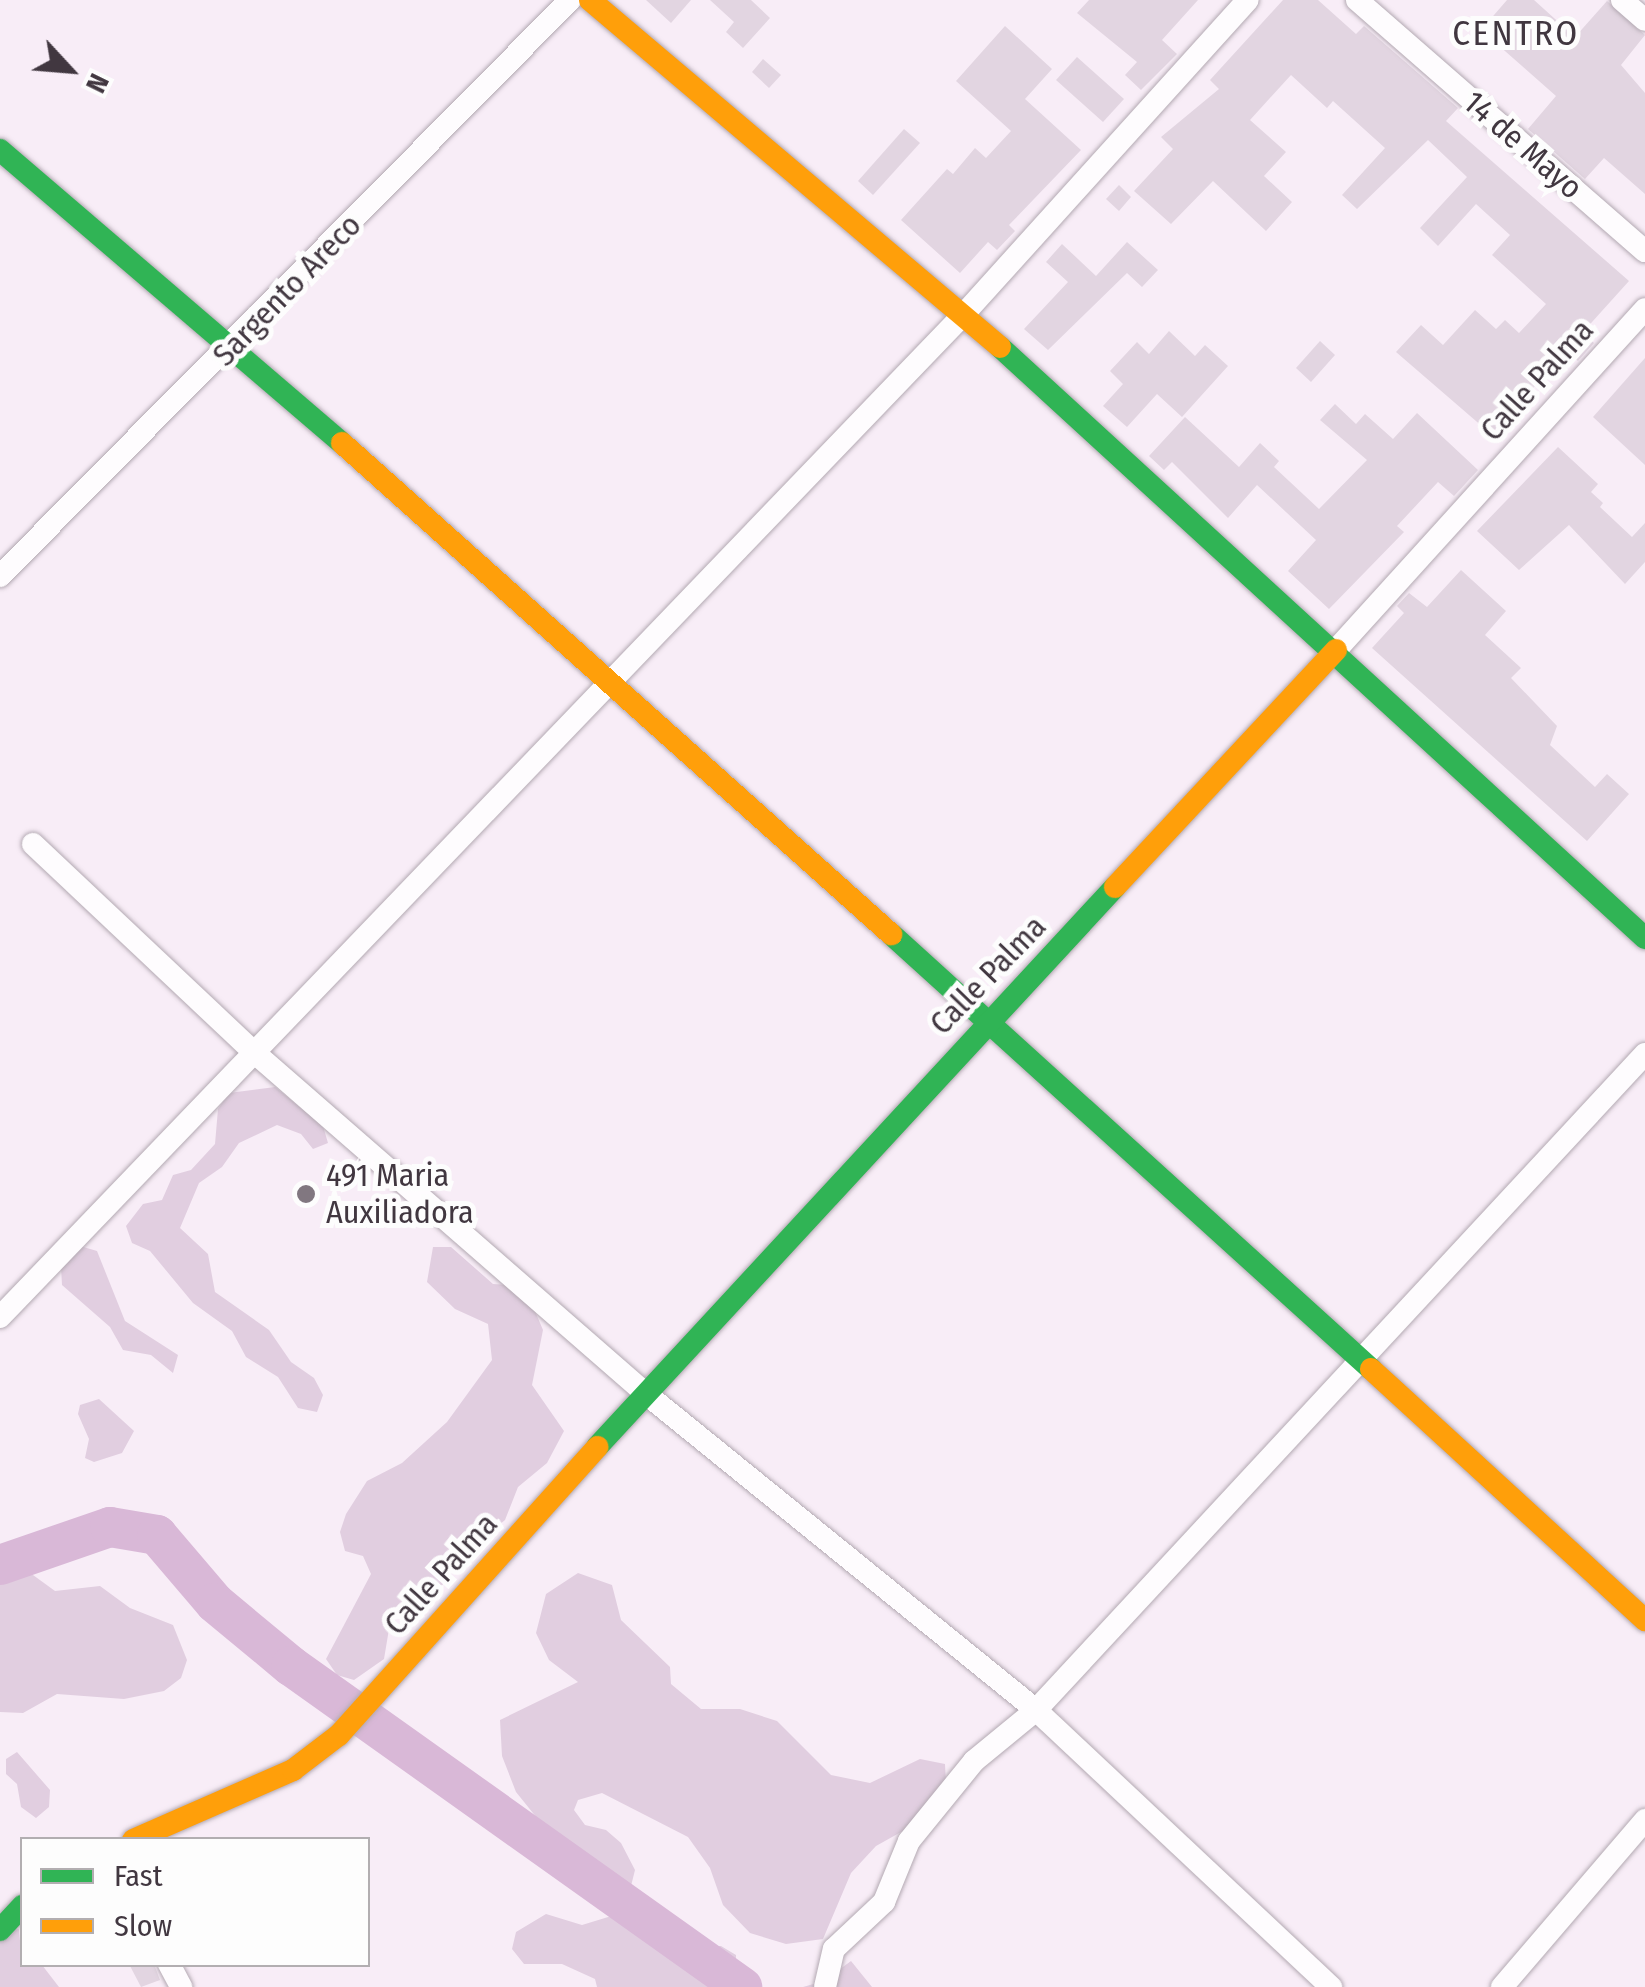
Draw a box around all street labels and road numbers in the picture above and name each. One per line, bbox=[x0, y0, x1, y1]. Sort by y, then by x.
street label: 14 de Mayo bbox=[1456, 83, 1590, 207]
street label: Sargento Areco bbox=[205, 206, 369, 374]
street label: Calle Palma bbox=[1472, 311, 1602, 449]
street label: Calle Palma bbox=[922, 908, 1054, 1042]
street label: Calle Palma bbox=[376, 1505, 506, 1643]

